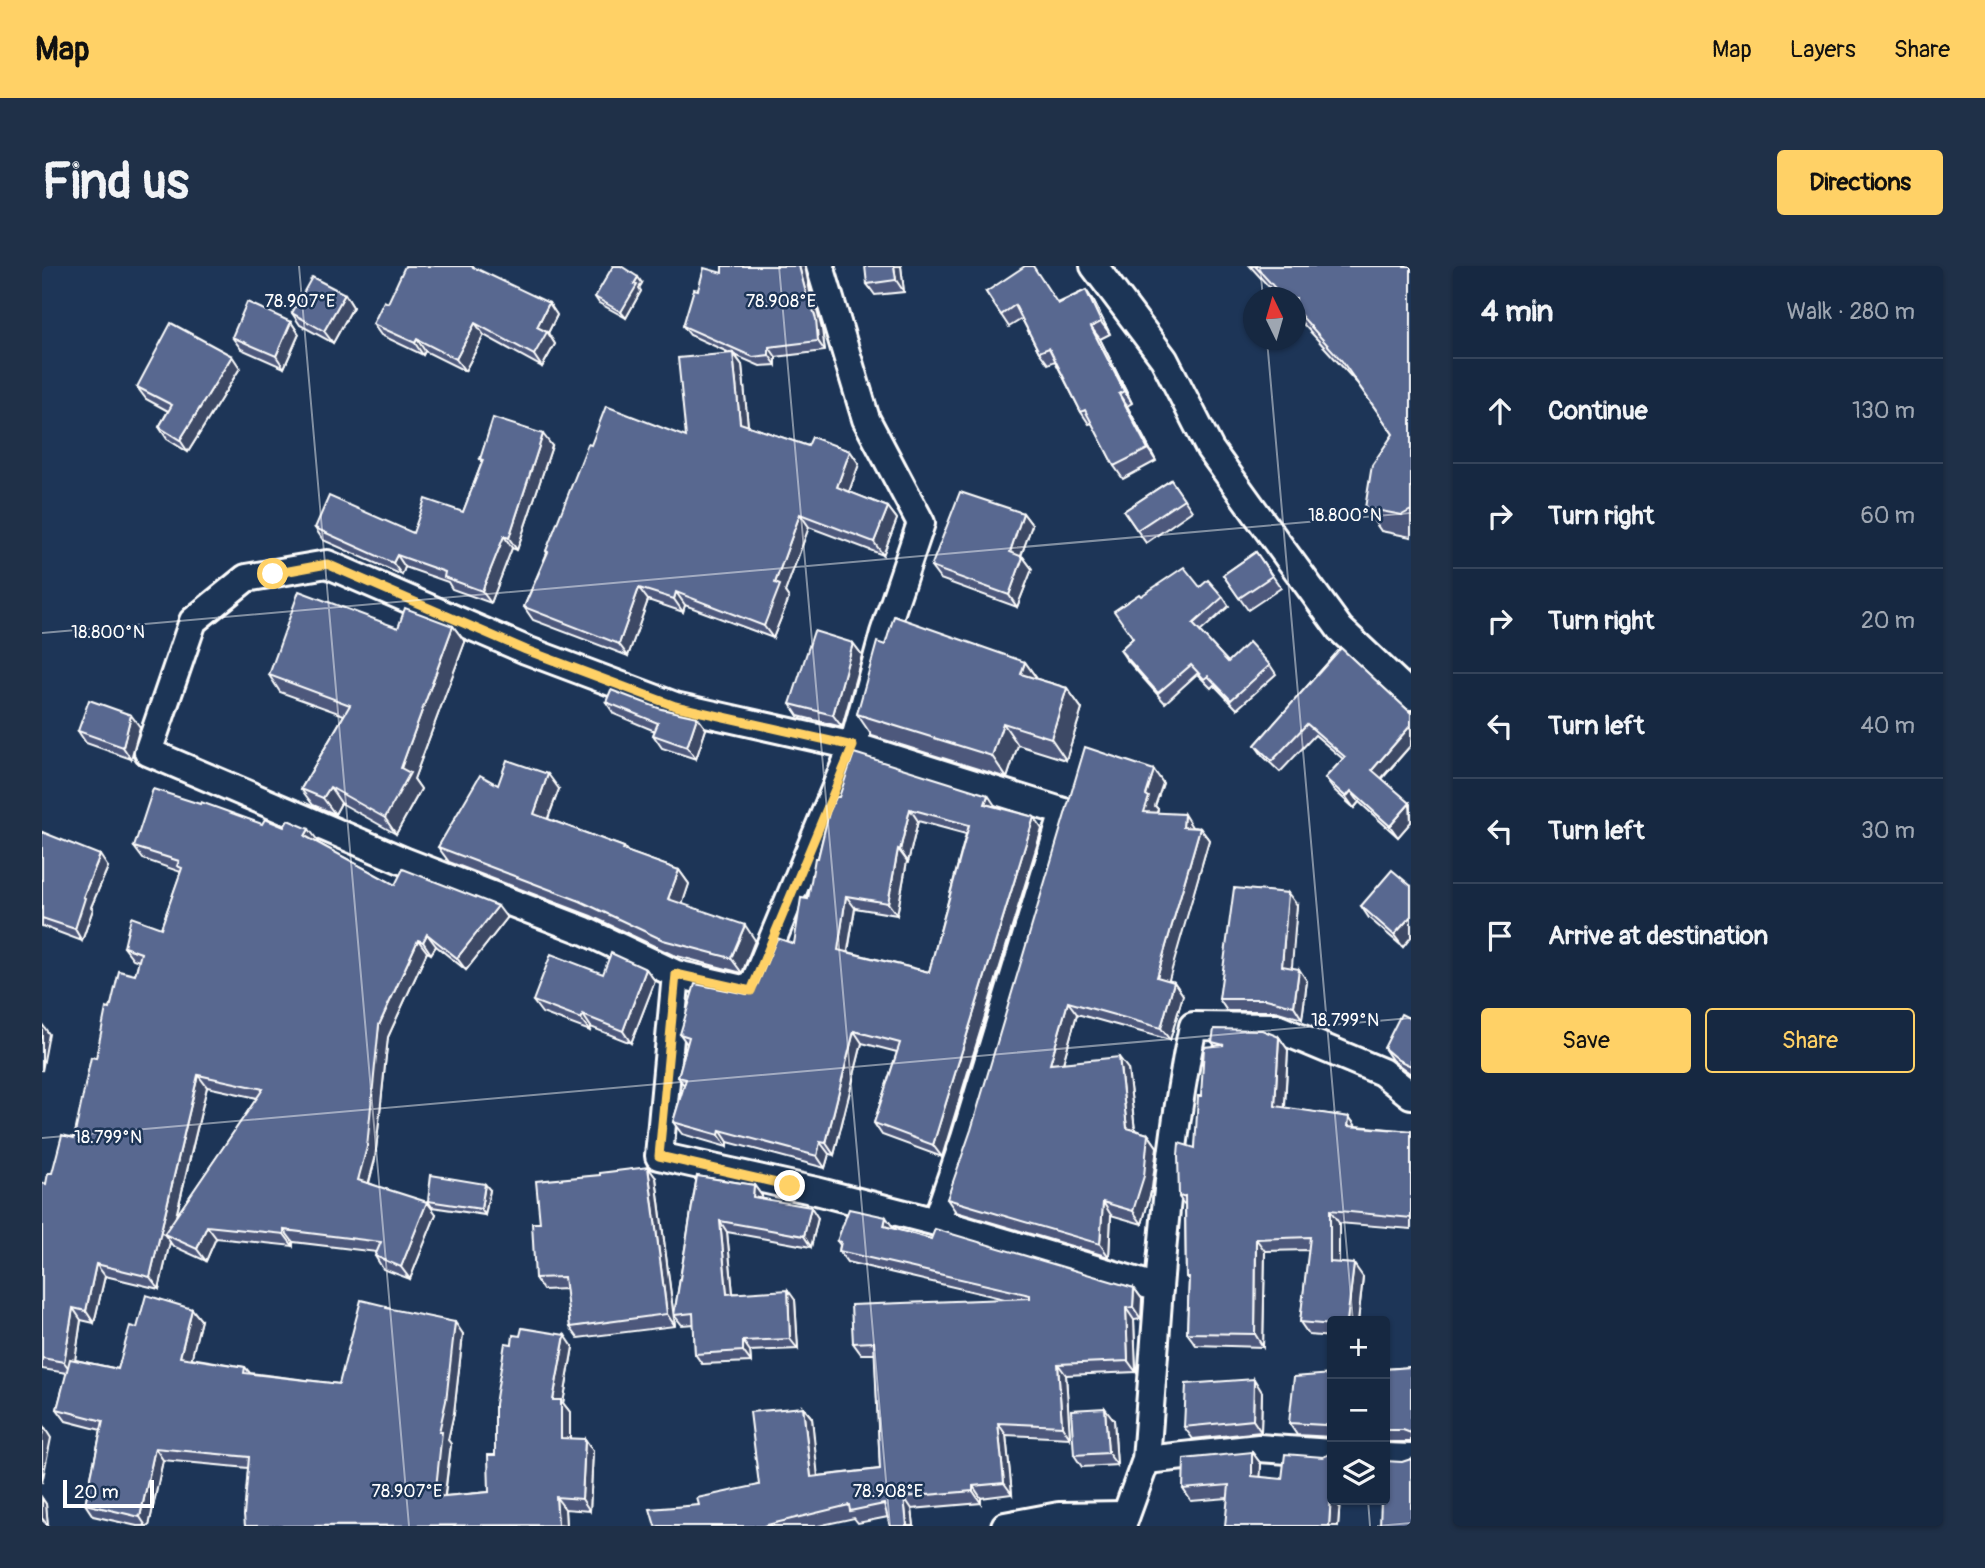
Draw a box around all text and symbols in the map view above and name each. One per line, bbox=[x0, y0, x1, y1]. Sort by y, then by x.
text: Map bbox=[35, 29, 90, 70]
text: Map bbox=[1712, 35, 1752, 64]
text: Layers bbox=[1790, 35, 1856, 64]
text: Share bbox=[1894, 35, 1950, 64]
button: Directions bbox=[1777, 150, 1943, 215]
text: Find us bbox=[42, 152, 189, 213]
north arrow bbox=[1243, 287, 1306, 350]
text: 78.907°E bbox=[265, 290, 335, 313]
text: 78.908°E bbox=[746, 290, 816, 313]
text: 4 min bbox=[1481, 293, 1554, 330]
text: Walk · 280 m bbox=[1787, 297, 1915, 326]
icon: ahead bbox=[1481, 392, 1519, 430]
text: Continue bbox=[1548, 395, 1648, 427]
text: 130 m bbox=[1852, 396, 1915, 425]
icon: right bbox=[1481, 497, 1519, 535]
text: Turn right bbox=[1548, 500, 1654, 532]
text: 60 m bbox=[1860, 501, 1915, 530]
text: 18.800°N bbox=[1308, 504, 1382, 527]
route start bbox=[257, 558, 288, 589]
icon: right bbox=[1481, 602, 1519, 640]
text: Turn right bbox=[1548, 605, 1654, 637]
text: 20 m bbox=[1861, 606, 1915, 635]
text: 18.800°N bbox=[71, 621, 145, 644]
icon: left bbox=[1481, 707, 1519, 745]
text: Turn left bbox=[1548, 710, 1644, 742]
text: 40 m bbox=[1861, 711, 1915, 740]
icon: left bbox=[1481, 812, 1519, 850]
text: Turn left bbox=[1548, 815, 1644, 847]
text: 30 m bbox=[1861, 816, 1915, 845]
icon: arrive bbox=[1481, 917, 1519, 955]
text: Arrive at destination bbox=[1548, 920, 1768, 952]
button: Save bbox=[1481, 1008, 1691, 1073]
button: Share bbox=[1705, 1008, 1915, 1073]
text: 18.799°N bbox=[1311, 1009, 1379, 1032]
text: 18.799°N bbox=[74, 1126, 142, 1149]
route end bbox=[774, 1170, 805, 1201]
map controls bbox=[1327, 1316, 1390, 1505]
button: + bbox=[1327, 1316, 1390, 1379]
button: − bbox=[1327, 1379, 1390, 1442]
button: layers bbox=[1327, 1442, 1390, 1505]
scale bar bbox=[63, 1477, 154, 1509]
text: 20 m bbox=[74, 1480, 119, 1504]
text: 78.907°E bbox=[372, 1480, 442, 1503]
text: 78.908°E bbox=[853, 1480, 923, 1503]

